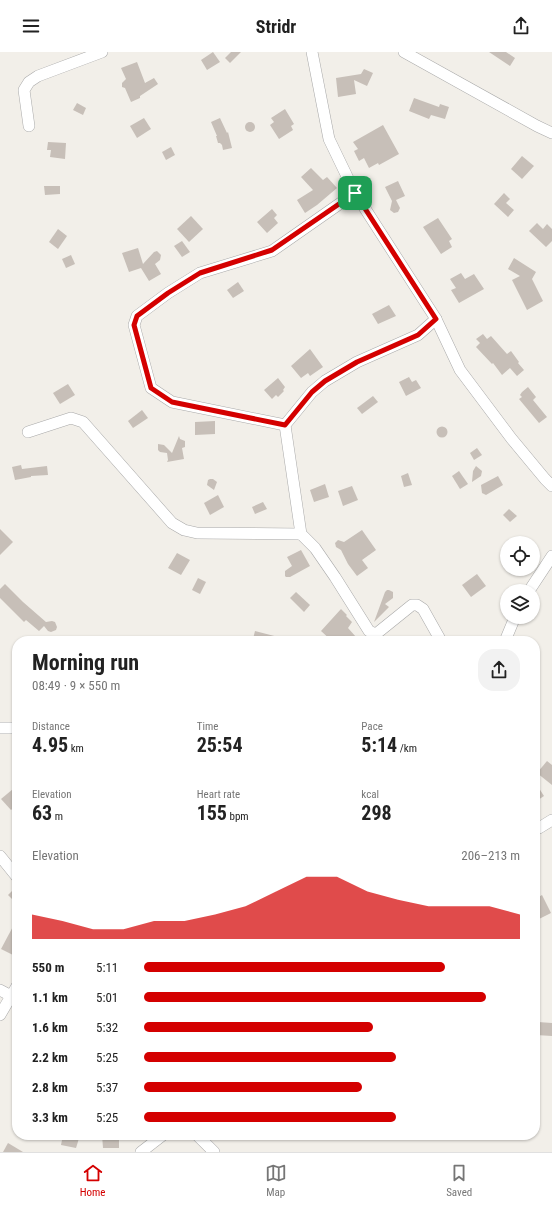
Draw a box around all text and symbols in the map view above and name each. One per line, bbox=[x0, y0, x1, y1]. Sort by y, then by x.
icon: menu bbox=[20, 15, 42, 37]
icon: share bbox=[510, 15, 532, 37]
text: Stridr bbox=[256, 16, 296, 37]
pin bbox=[338, 176, 372, 210]
icon: arrive bbox=[344, 182, 366, 204]
map controls bbox=[500, 536, 540, 624]
button: locate bbox=[500, 536, 540, 576]
button: layers bbox=[500, 584, 540, 624]
button: share bbox=[478, 649, 520, 691]
text: Morning run bbox=[32, 650, 139, 675]
text: 08:49 · 9 × 550 m bbox=[32, 678, 120, 693]
text: Distance bbox=[32, 720, 70, 733]
text: Time bbox=[197, 720, 218, 733]
text: Pace bbox=[361, 720, 383, 733]
text: 4.95 bbox=[32, 733, 68, 757]
text: 25:54 bbox=[197, 733, 243, 757]
text: 5:14 bbox=[361, 733, 397, 757]
text: km bbox=[68, 742, 84, 755]
text: /km bbox=[397, 742, 417, 755]
text: Elevation bbox=[32, 788, 72, 801]
text: Heart rate bbox=[197, 788, 240, 801]
text: kcal bbox=[361, 788, 379, 801]
text: 63 bbox=[32, 801, 52, 825]
text: 155 bbox=[197, 801, 227, 825]
text: 298 bbox=[361, 801, 392, 825]
text: m bbox=[52, 810, 63, 823]
text: bpm bbox=[227, 810, 249, 823]
text: Elevation bbox=[32, 848, 79, 863]
text: 206–213 m bbox=[461, 848, 520, 863]
text: 550 m bbox=[32, 960, 64, 975]
text: 5:11 bbox=[96, 960, 118, 975]
text: 1.1 km bbox=[32, 990, 68, 1005]
text: 5:01 bbox=[96, 990, 118, 1005]
text: 1.6 km bbox=[32, 1020, 68, 1035]
text: 5:32 bbox=[96, 1020, 118, 1035]
text: 2.2 km bbox=[32, 1050, 68, 1065]
text: 5:25 bbox=[96, 1050, 118, 1065]
text: 2.8 km bbox=[32, 1080, 68, 1095]
text: 5:37 bbox=[96, 1080, 118, 1095]
text: 3.3 km bbox=[32, 1110, 68, 1125]
text: 5:25 bbox=[96, 1110, 118, 1125]
tab: Home bbox=[80, 1162, 105, 1199]
tab: Map bbox=[265, 1162, 287, 1199]
tab: Saved bbox=[446, 1162, 472, 1199]

